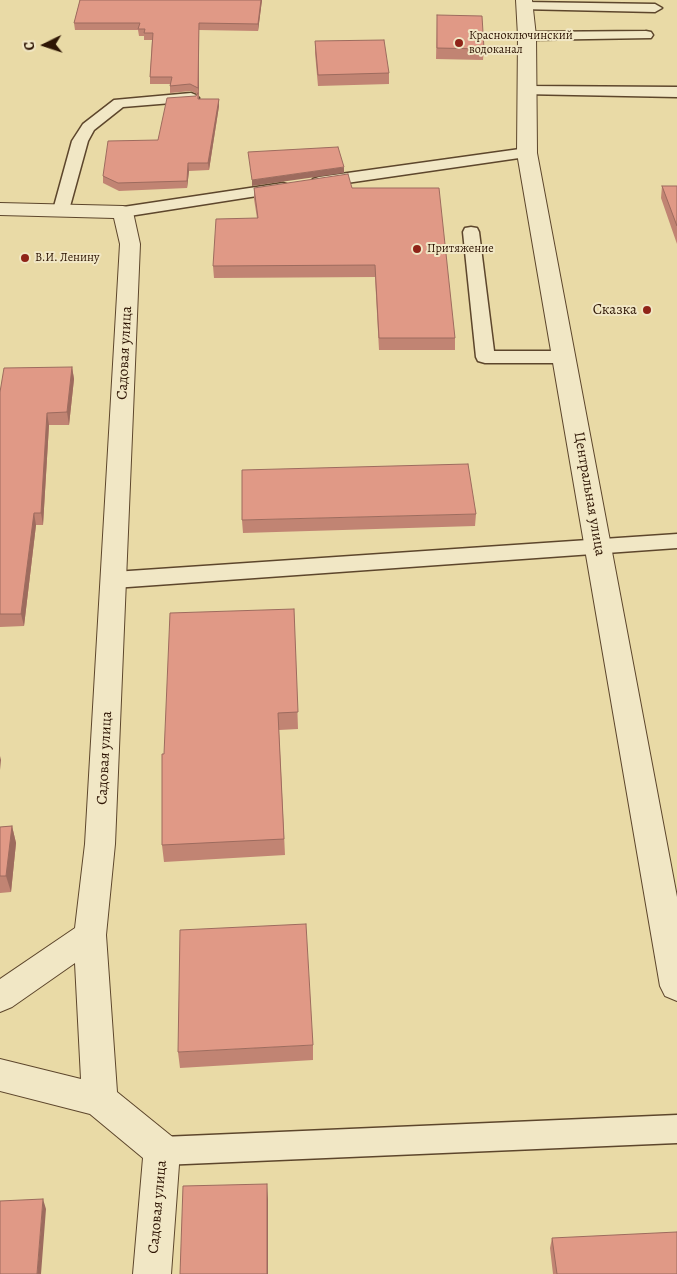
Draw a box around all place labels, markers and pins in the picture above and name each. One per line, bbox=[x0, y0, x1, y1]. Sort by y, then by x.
place label: Красноключинский водоканал bbox=[469, 29, 573, 57]
marker: Красноключинский водоканал bbox=[453, 37, 465, 49]
place label: Притяжение bbox=[427, 242, 494, 256]
marker: Притяжение bbox=[411, 243, 423, 255]
place label: В.И. Ленину bbox=[35, 251, 100, 265]
marker: В.И. Ленину bbox=[19, 252, 31, 264]
place label: Сказка bbox=[593, 301, 637, 319]
marker: Сказка bbox=[641, 304, 653, 316]

